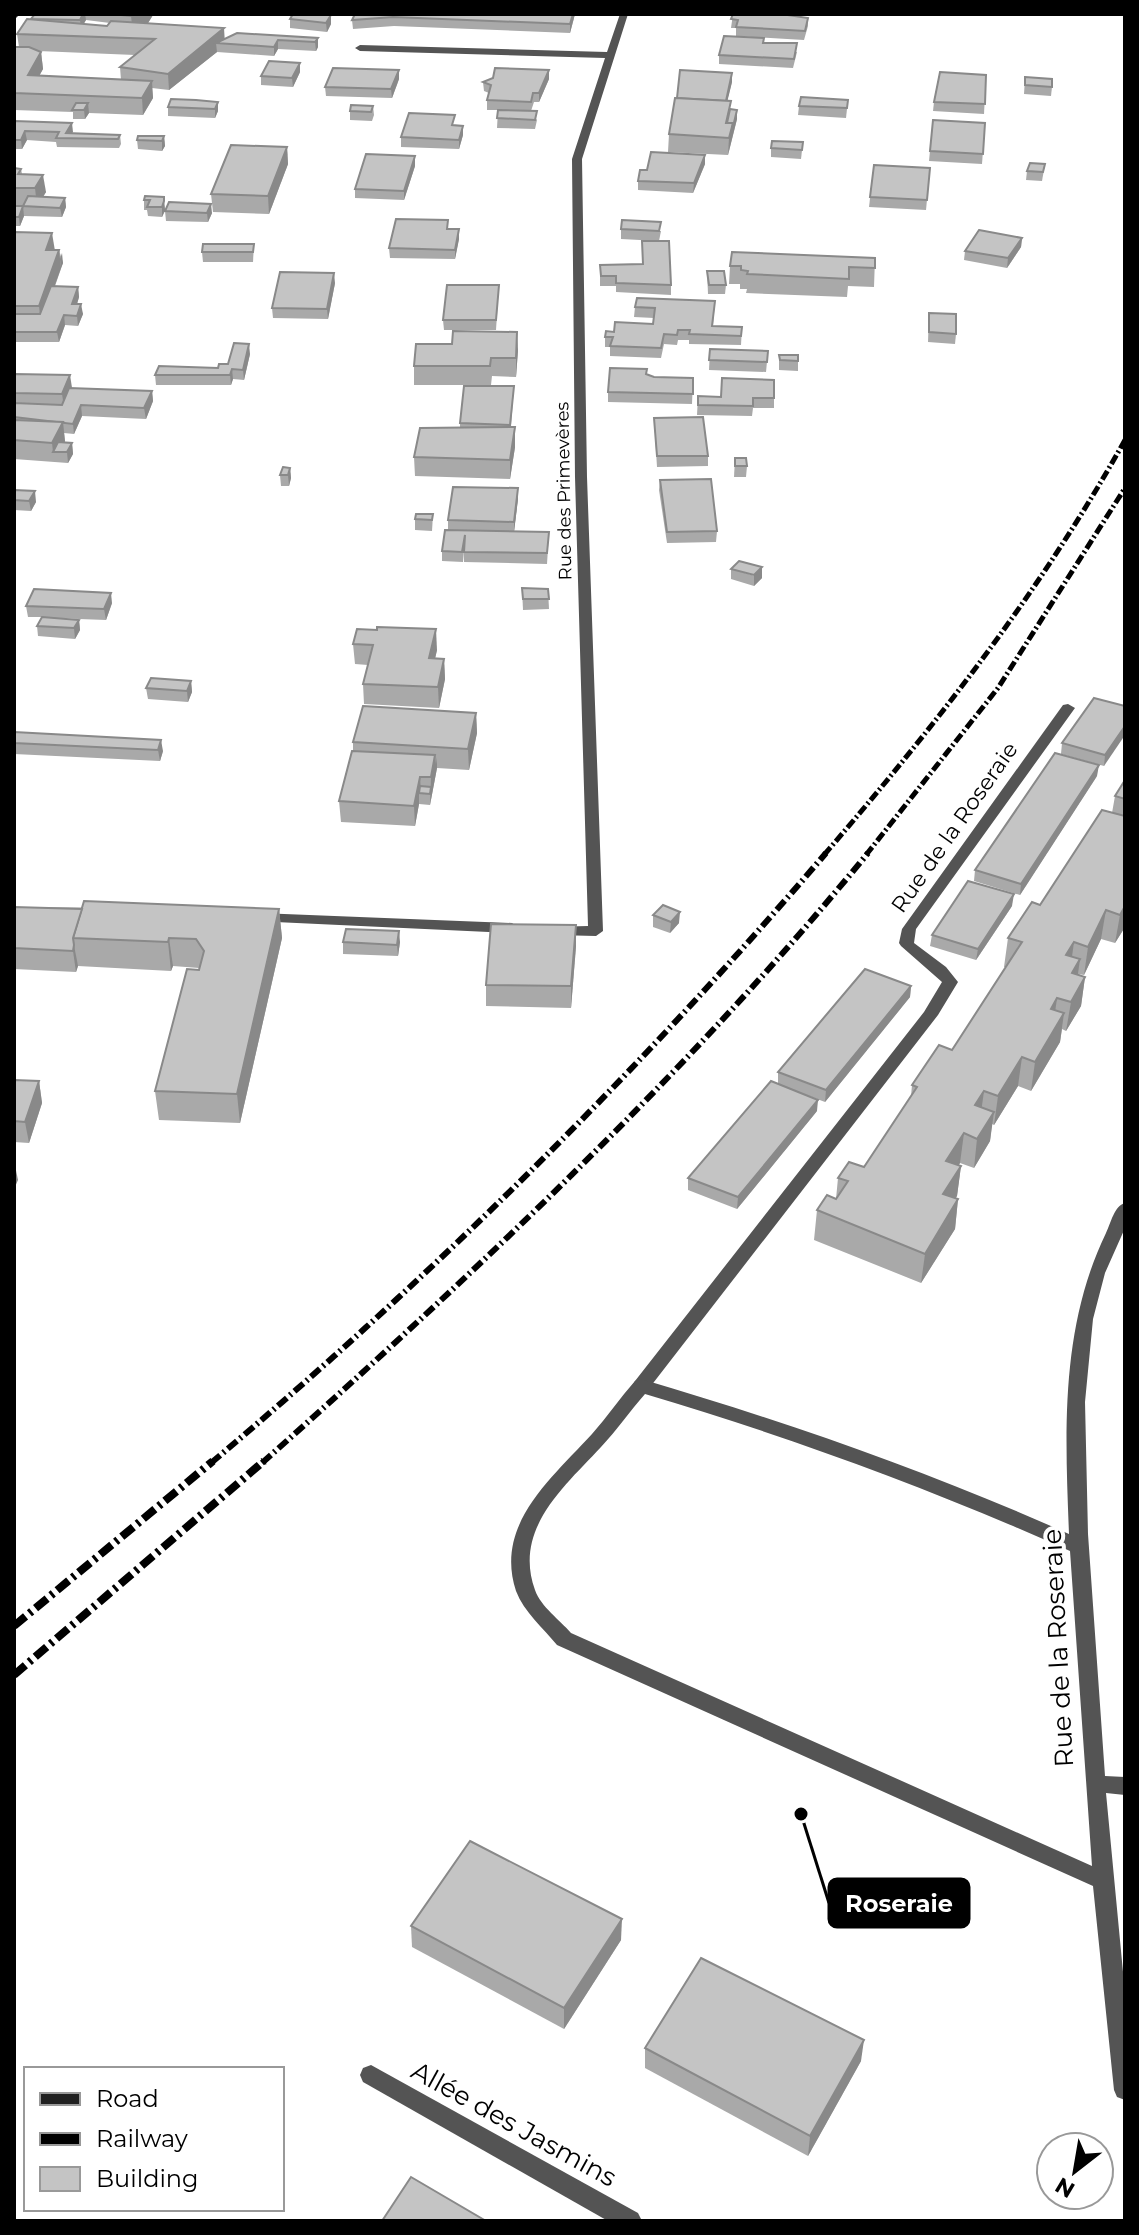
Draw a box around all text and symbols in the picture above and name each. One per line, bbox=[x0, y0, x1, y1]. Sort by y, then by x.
street label: Rue des Primevères bbox=[551, 401, 577, 580]
street label: Rue de la Roseraie bbox=[885, 737, 1023, 918]
street label: Rue de la Roseraie bbox=[1036, 1528, 1080, 1768]
callout: Roseraie bbox=[829, 1879, 969, 1927]
text: Roseraie bbox=[845, 1889, 953, 1918]
street label: Allée des Jasmins bbox=[406, 2054, 622, 2194]
legend bbox=[24, 2067, 284, 2211]
text: Road bbox=[96, 2084, 159, 2113]
text: Railway bbox=[96, 2124, 188, 2153]
north arrow bbox=[1035, 2131, 1115, 2211]
text: Building bbox=[96, 2164, 199, 2193]
text: N bbox=[1050, 2172, 1080, 2204]

